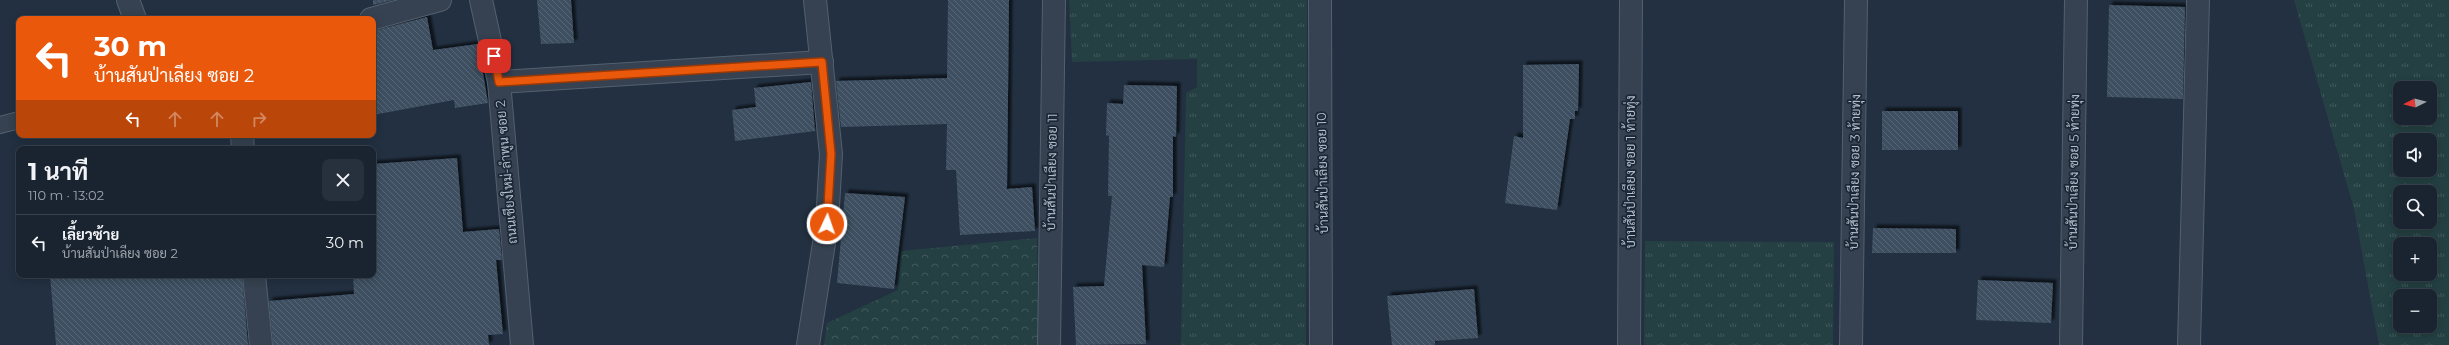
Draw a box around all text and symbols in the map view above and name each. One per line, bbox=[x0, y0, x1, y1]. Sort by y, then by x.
text: 30 m bbox=[94, 29, 167, 63]
icon: left bbox=[28, 32, 80, 84]
pin bbox=[477, 39, 511, 73]
icon: arrive bbox=[483, 45, 505, 67]
text: บ้านสันป่าเลียง ซอย 2 bbox=[94, 65, 254, 87]
north arrow bbox=[2393, 81, 2437, 125]
map controls bbox=[2393, 81, 2437, 333]
street label: บ้านสันป่าเลียง ซอย 3 ท้ายทุ่ง bbox=[1844, 94, 1865, 250]
street label: บ้านสันป่าเลียง ซอย 5 ท้ายทุ่ง bbox=[2063, 94, 2084, 250]
street label: บ้านสันป่าเลียง ซอย 1 ท้ายทุ่ง bbox=[1621, 95, 1640, 249]
street label: ถนนเชียงใหม่-ลำพูน ซอย 2 bbox=[491, 99, 522, 245]
icon: left bbox=[122, 108, 144, 130]
icon: ahead bbox=[164, 108, 186, 130]
icon: ahead bbox=[206, 108, 228, 130]
icon: right bbox=[248, 108, 270, 130]
street label: บ้านสันป่าเลียง ซอย 10 bbox=[1312, 112, 1331, 234]
street label: บ้านสันป่าเลียง ซอย 11 bbox=[1041, 113, 1060, 231]
button: sound bbox=[2393, 133, 2437, 177]
text: 1 นาที bbox=[28, 157, 88, 186]
button: close bbox=[322, 159, 364, 201]
button: search bbox=[2393, 185, 2437, 229]
text: 110 m · 13:02 bbox=[28, 187, 104, 203]
position arrow bbox=[806, 203, 848, 245]
text: เลี้ยวซ้าย bbox=[62, 225, 119, 244]
icon: left bbox=[28, 232, 50, 254]
text: 30 m bbox=[326, 233, 364, 252]
button: + bbox=[2393, 237, 2437, 281]
text: บ้านสันป่าเลียง ซอย 2 bbox=[62, 245, 178, 261]
button: − bbox=[2393, 289, 2437, 333]

